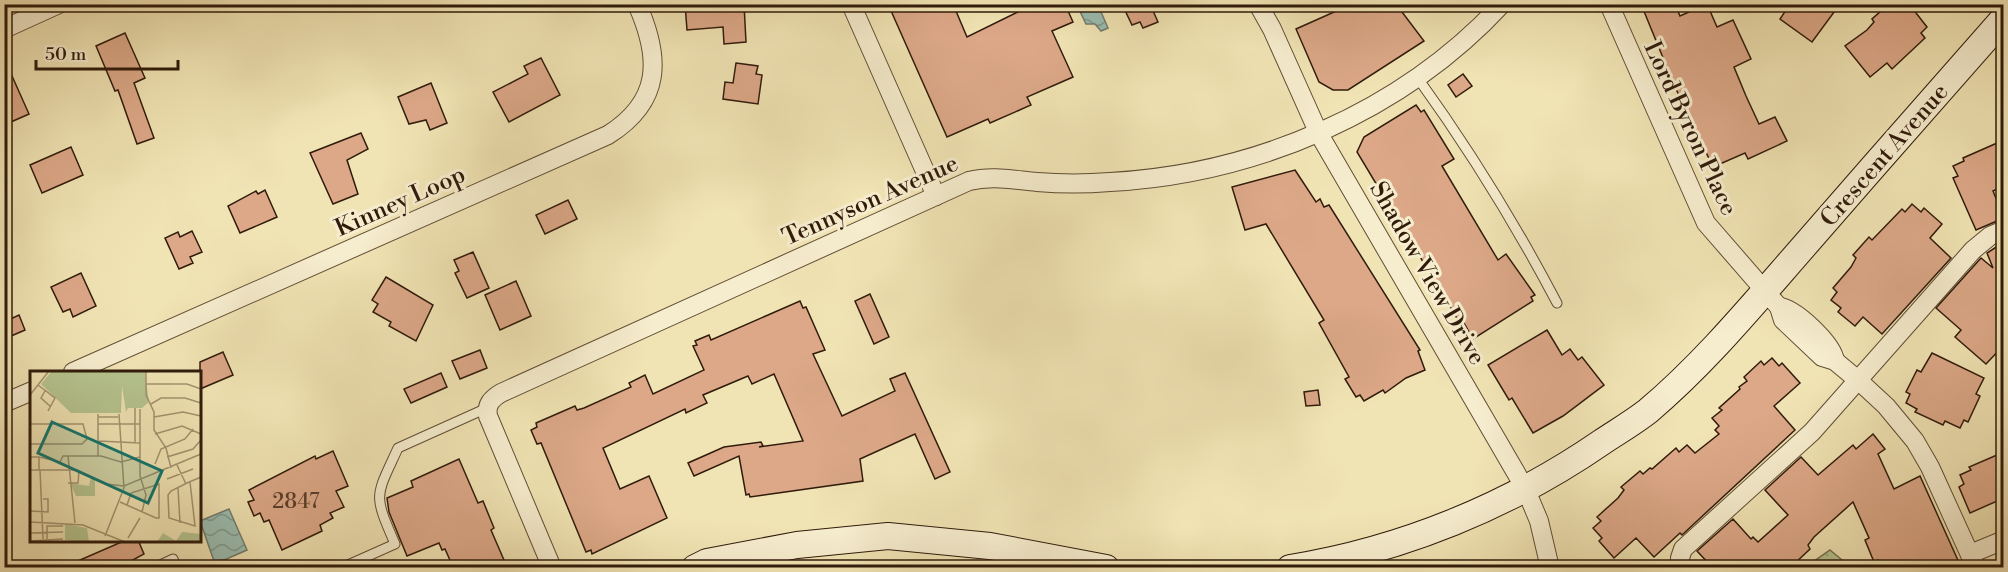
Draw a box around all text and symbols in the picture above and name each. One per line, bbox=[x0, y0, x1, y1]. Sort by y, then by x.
scale bar bbox=[36, 33, 178, 71]
street label: Lord Byron Place bbox=[1637, 37, 1744, 220]
text: 50 m bbox=[45, 43, 87, 66]
street label: Crescent Avenue bbox=[1814, 78, 1955, 234]
street label: Tennyson Avenue bbox=[778, 149, 963, 253]
street label: Kinney Loop bbox=[331, 160, 470, 244]
street label: Shadow View Drive bbox=[1362, 176, 1492, 371]
inset map bbox=[30, 371, 201, 542]
house number: 2847 bbox=[272, 489, 320, 515]

